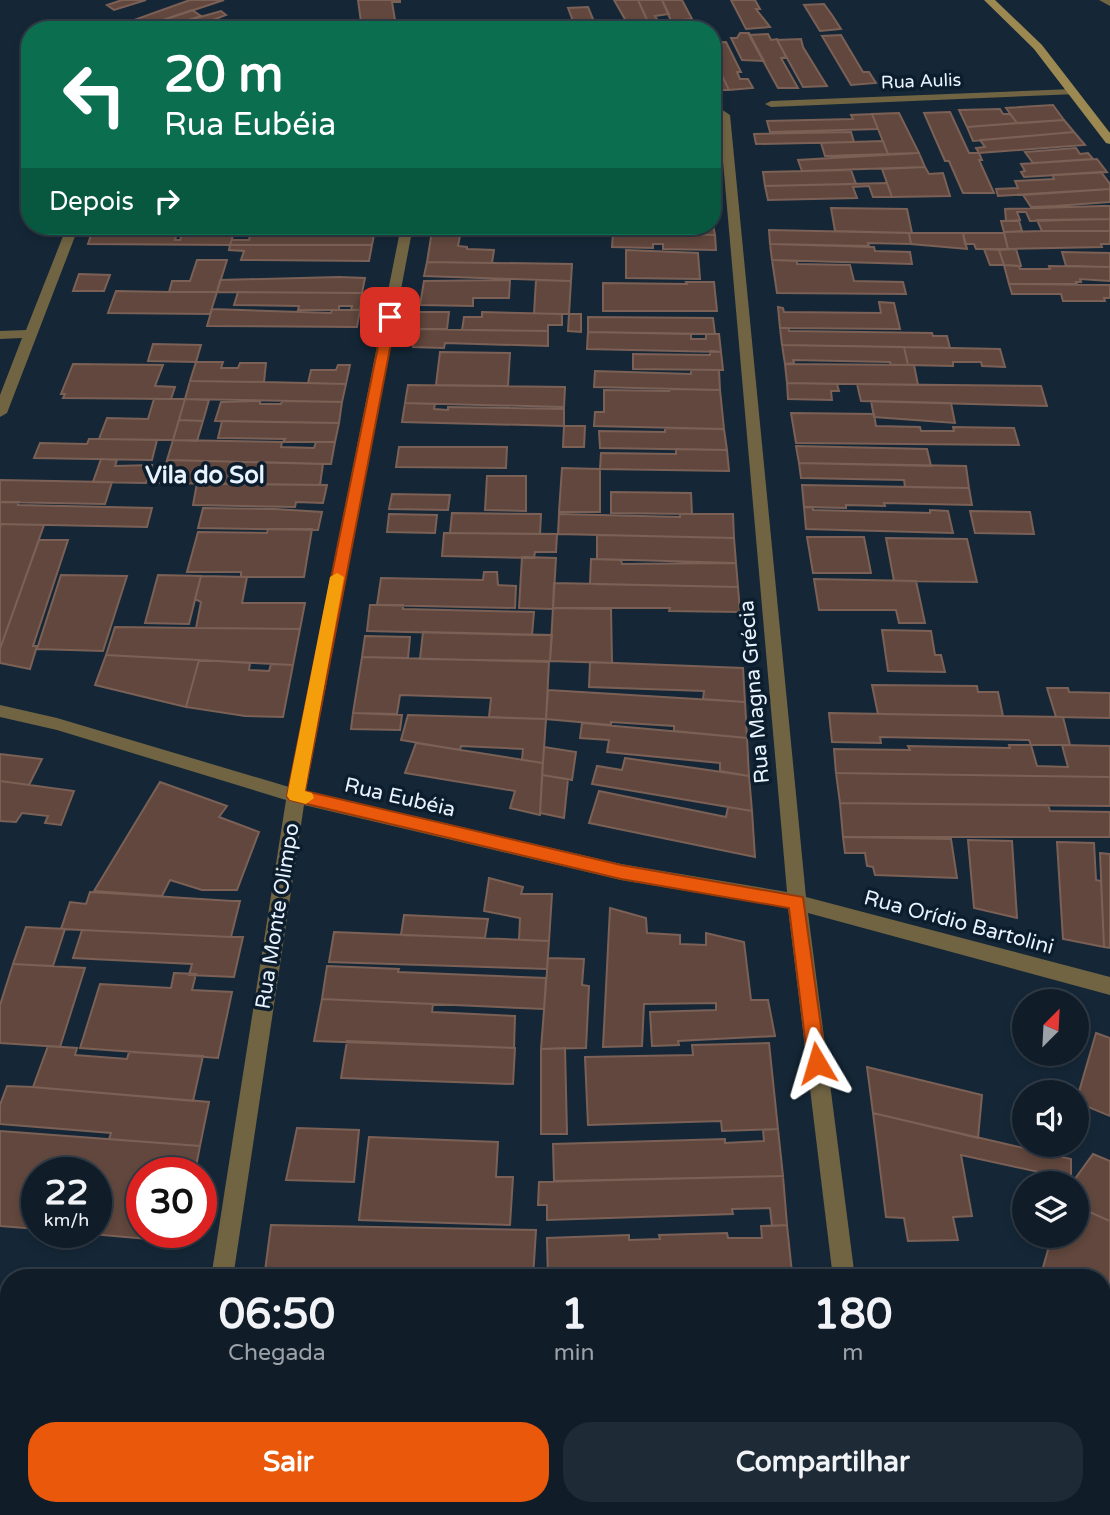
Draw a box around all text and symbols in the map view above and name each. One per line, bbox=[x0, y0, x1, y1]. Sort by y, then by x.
text: 20 m bbox=[164, 46, 283, 105]
icon: left bbox=[49, 49, 140, 140]
street label: Rua Aulis bbox=[880, 69, 962, 93]
text: Rua Eubéia bbox=[164, 106, 336, 144]
icon: right bbox=[148, 182, 186, 220]
text: Depois bbox=[49, 186, 134, 217]
pin bbox=[360, 287, 420, 347]
icon: arrive bbox=[371, 298, 409, 336]
district label: Vila do Sol bbox=[145, 461, 265, 490]
street label: Rua Magna Grécia bbox=[734, 599, 775, 785]
street label: Rua Eubéia bbox=[342, 773, 458, 822]
street label: Rua Monte Olimpo bbox=[250, 821, 305, 1011]
street label: Rua Orídio Bartolini bbox=[861, 885, 1056, 960]
north arrow bbox=[1012, 989, 1088, 1066]
map controls bbox=[1012, 989, 1089, 1248]
position arrow bbox=[780, 1026, 854, 1100]
button: sound bbox=[1012, 1080, 1089, 1157]
speed limit sign: 30 bbox=[126, 1157, 217, 1248]
button: layers bbox=[1012, 1171, 1089, 1248]
text: 22 bbox=[45, 1172, 88, 1214]
text: km/h bbox=[44, 1209, 89, 1231]
text: 06:50 bbox=[219, 1289, 335, 1340]
text: 1 bbox=[561, 1289, 587, 1340]
text: 180 bbox=[813, 1289, 892, 1340]
text: Chegada bbox=[228, 1339, 326, 1367]
text: min bbox=[554, 1339, 595, 1367]
text: m bbox=[842, 1339, 863, 1367]
button: Sair bbox=[28, 1422, 549, 1502]
button: Compartilhar bbox=[563, 1422, 1083, 1502]

